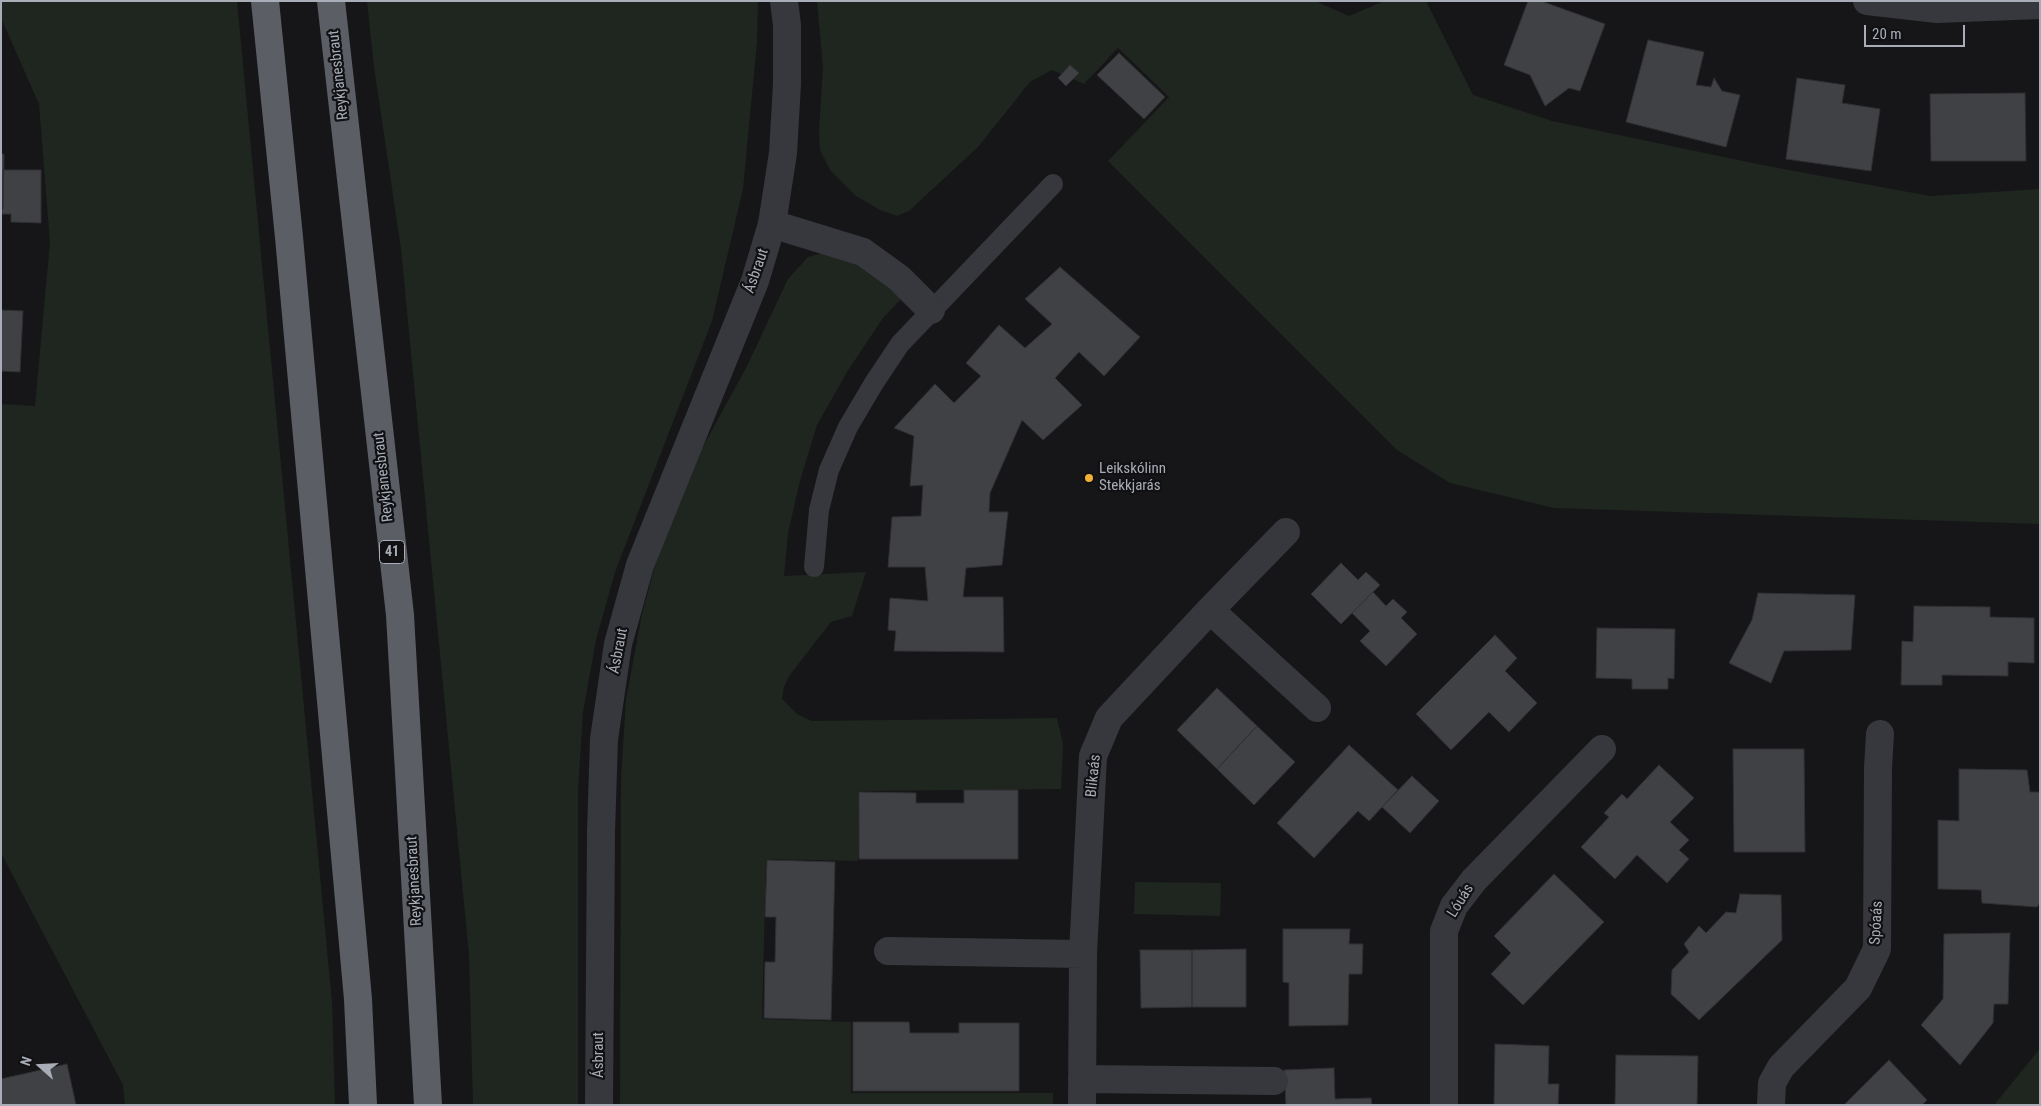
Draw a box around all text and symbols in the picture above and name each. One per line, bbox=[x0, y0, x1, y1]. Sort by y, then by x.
scale bar bbox=[1866, 15, 1967, 47]
text: 20 m bbox=[1872, 25, 1902, 43]
street label: Reykjanesbraut bbox=[325, 29, 353, 121]
street label: Ásbraut bbox=[741, 246, 773, 296]
street label: Reykjanesbraut bbox=[370, 431, 398, 523]
place label: Leikskólinn Stekkjarás bbox=[1099, 460, 1166, 495]
marker: Leikskólinn Stekkjarás bbox=[1083, 472, 1095, 484]
road number: 41 bbox=[380, 540, 404, 564]
street label: Ásbraut bbox=[606, 627, 632, 675]
street label: Blikaás bbox=[1083, 754, 1105, 798]
street label: Reykjanesbraut bbox=[404, 836, 426, 926]
street label: Lóuás bbox=[1444, 881, 1478, 921]
street label: Spóaás bbox=[1867, 901, 1887, 945]
street label: Ásbraut bbox=[590, 1032, 608, 1078]
north arrow bbox=[15, 1041, 65, 1091]
text: N bbox=[17, 1054, 35, 1068]

